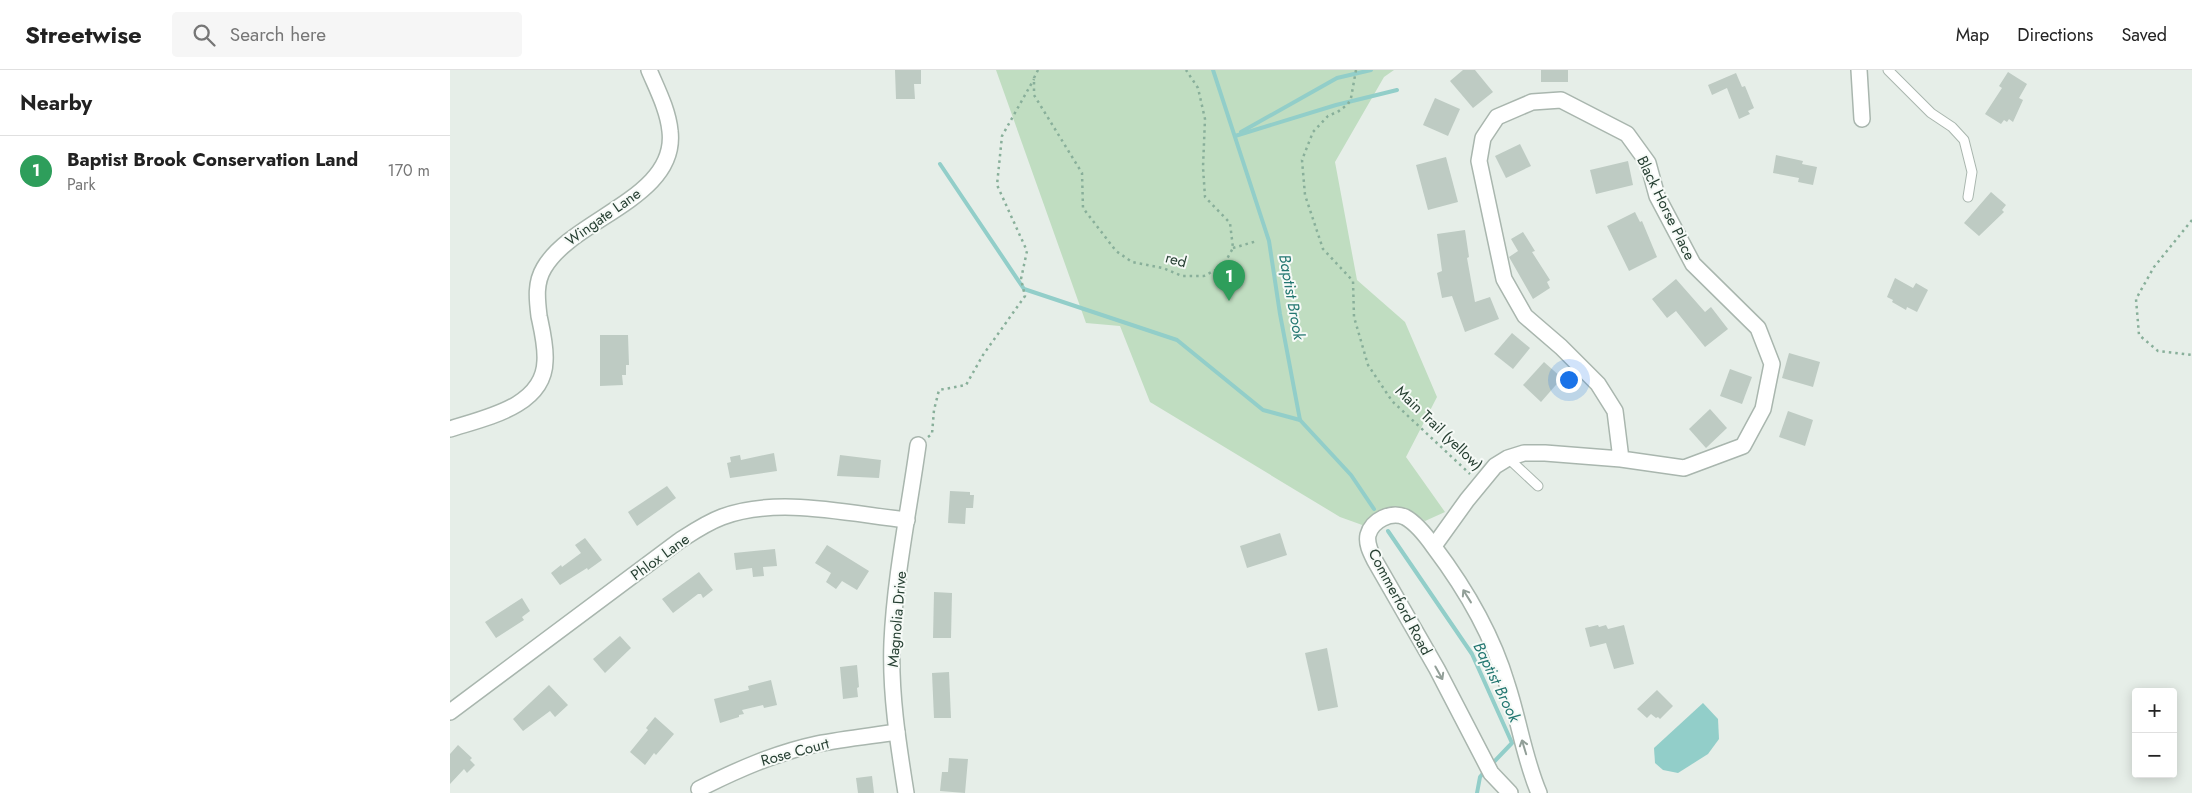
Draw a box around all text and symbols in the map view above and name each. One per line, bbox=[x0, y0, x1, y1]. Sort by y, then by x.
search box bbox=[172, 12, 522, 57]
text: Streetwise bbox=[25, 17, 142, 52]
icon: search bbox=[190, 21, 218, 49]
text: Search here bbox=[230, 21, 326, 48]
text: Map bbox=[1956, 22, 1989, 48]
text: Directions bbox=[2017, 22, 2093, 48]
text: Saved bbox=[2121, 22, 2167, 48]
text: Nearby bbox=[20, 88, 92, 118]
text: Baptist Brook Conservation Land bbox=[67, 146, 358, 173]
street label: Black Horse Place bbox=[1631, 152, 1701, 264]
text: 1 bbox=[32, 159, 40, 182]
text: 170 m bbox=[388, 159, 430, 182]
text: Park bbox=[67, 173, 96, 196]
street label: Wingate Lane bbox=[561, 183, 645, 251]
street label: red bbox=[1163, 247, 1189, 273]
water label: Baptist Brook bbox=[1273, 252, 1311, 343]
pin: 1 bbox=[1213, 260, 1245, 301]
your location bbox=[1556, 367, 1582, 393]
street label: Main Trail (yellow) bbox=[1390, 380, 1488, 476]
street label: Phlox Lane bbox=[626, 528, 694, 586]
street label: Commerford Road bbox=[1363, 545, 1437, 659]
street label: Magnolia Drive bbox=[882, 570, 912, 668]
one-way arrow bbox=[1461, 589, 1471, 603]
water label: Baptist Brook bbox=[1468, 638, 1527, 727]
one-way arrow bbox=[1435, 665, 1444, 680]
map controls bbox=[2132, 688, 2177, 778]
button: + bbox=[2132, 688, 2177, 733]
street label: Rose Court bbox=[758, 732, 832, 772]
button: − bbox=[2132, 733, 2177, 778]
one-way arrow bbox=[1519, 739, 1529, 755]

